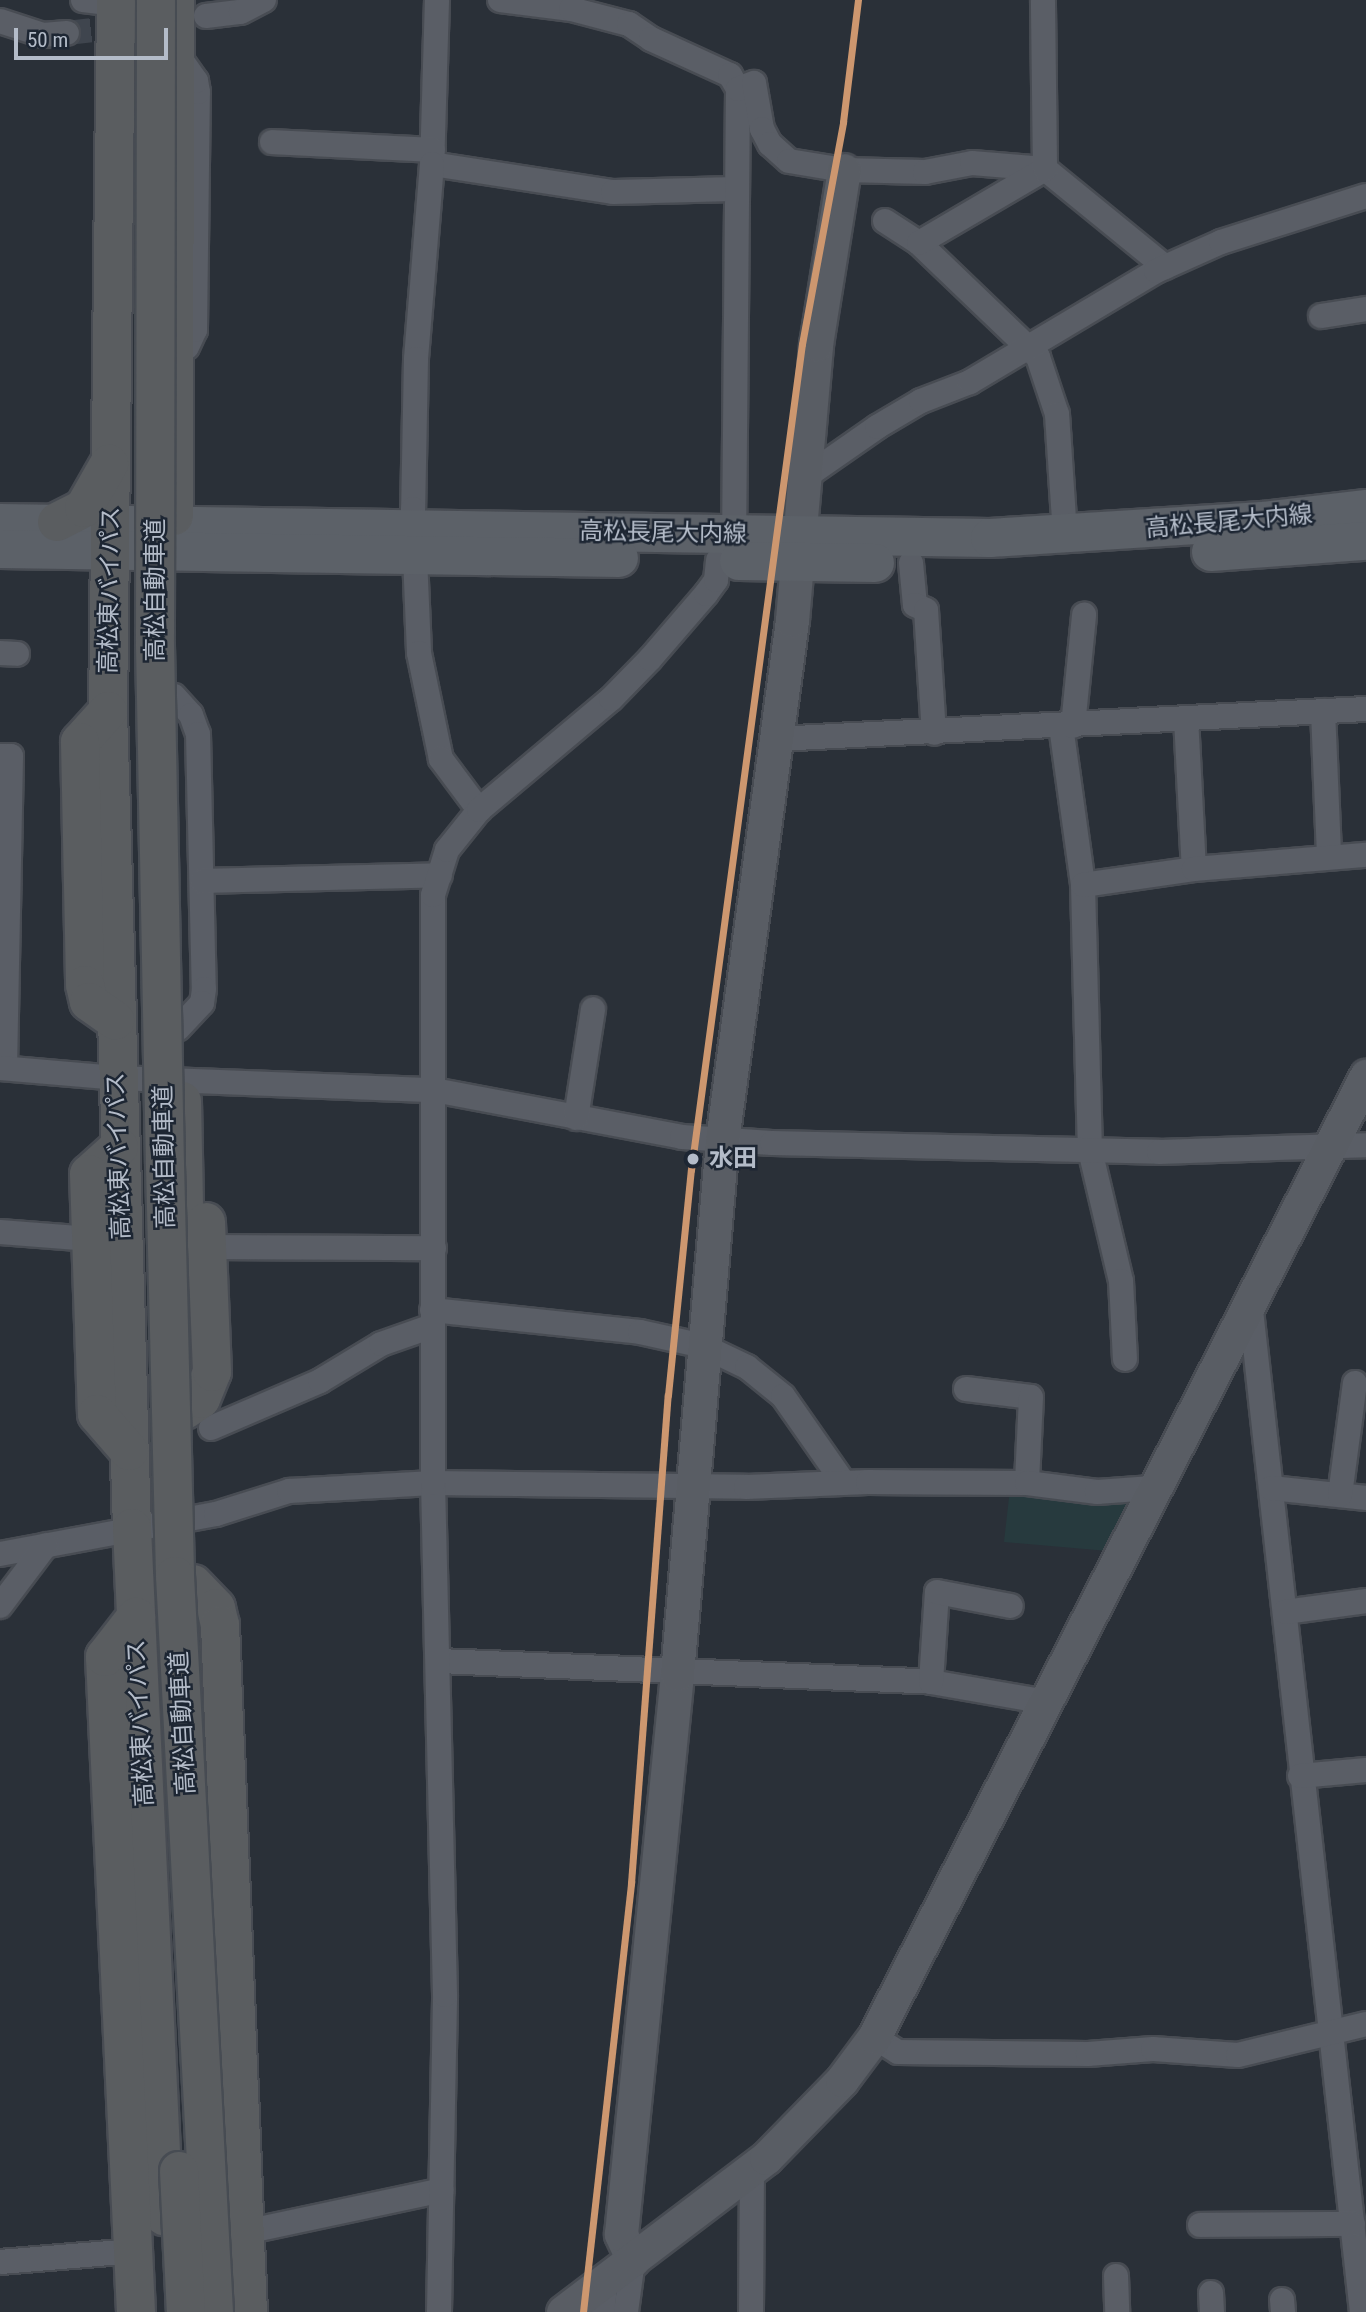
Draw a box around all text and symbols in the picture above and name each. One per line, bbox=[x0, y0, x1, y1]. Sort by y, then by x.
scale bar bbox=[18, 14, 172, 58]
text: 50 m bbox=[27, 28, 68, 52]
street label: 高松長尾大内線 bbox=[1144, 500, 1314, 544]
street label: 高松東バイパス bbox=[94, 506, 126, 674]
street label: 高松長尾大内線 bbox=[579, 517, 747, 549]
street label: 高松自動車道 bbox=[142, 518, 170, 662]
street label: 高松東バイパス bbox=[102, 1072, 136, 1240]
street label: 高松自動車道 bbox=[149, 1085, 181, 1229]
place label: 水田 bbox=[709, 1145, 757, 1173]
marker: 水田 bbox=[683, 1149, 703, 1169]
street label: 高松東バイパス bbox=[122, 1638, 160, 1808]
street label: 高松自動車道 bbox=[165, 1650, 201, 1796]

